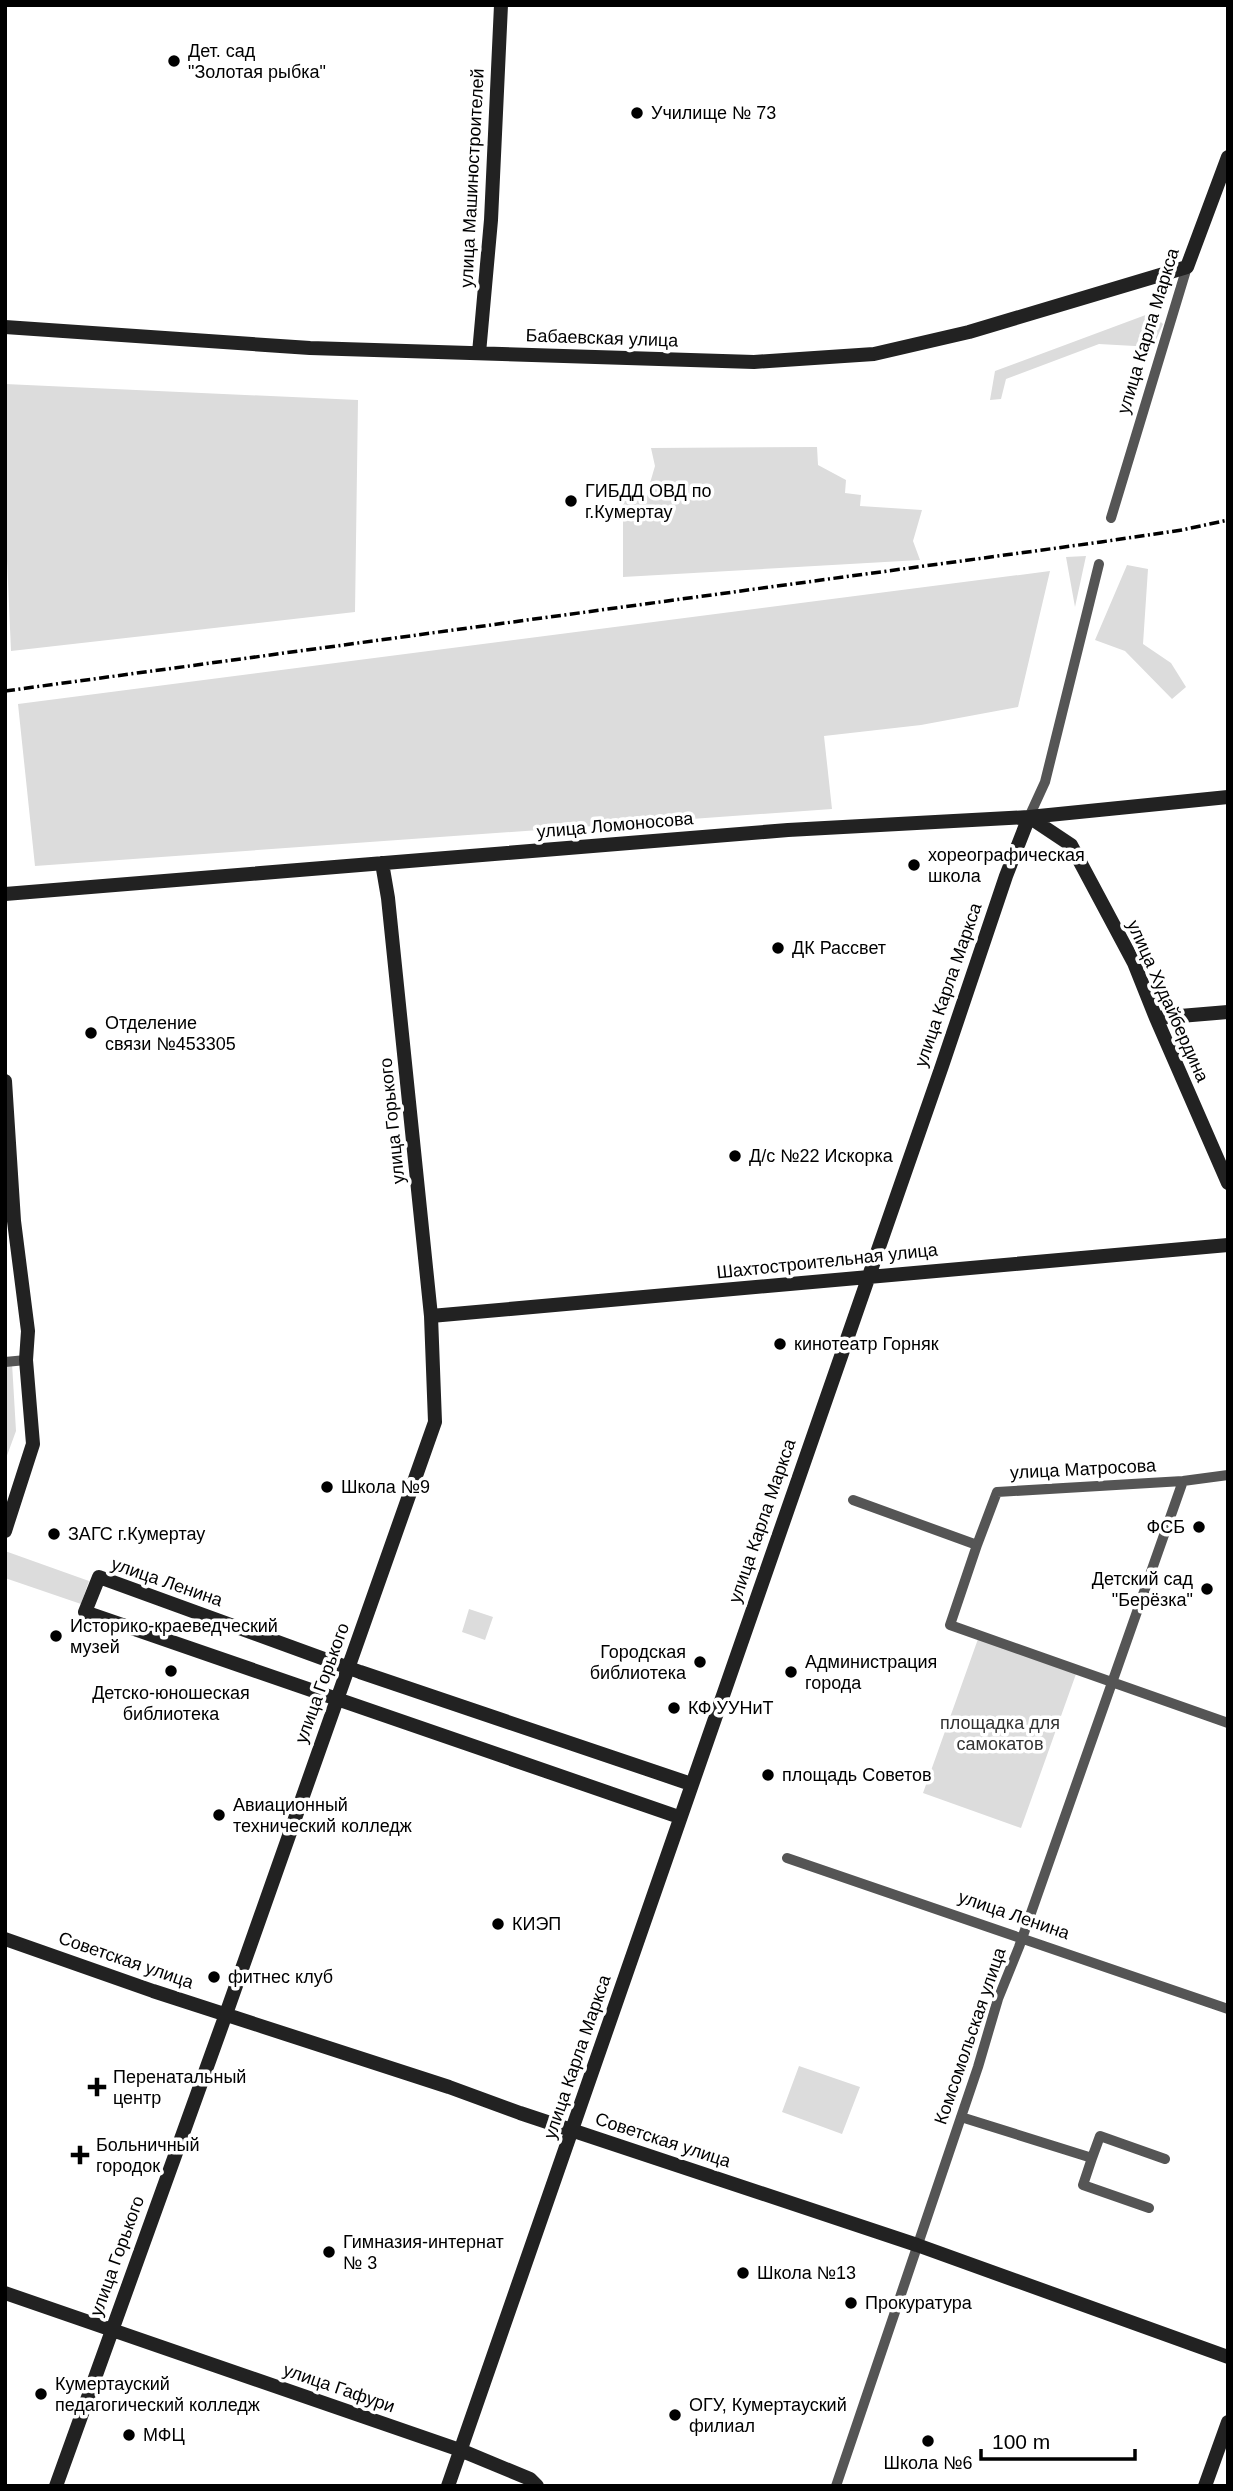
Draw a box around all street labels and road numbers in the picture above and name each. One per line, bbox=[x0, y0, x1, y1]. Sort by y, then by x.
street label: улица Машиностроителей bbox=[456, 68, 488, 288]
street label: улица Карла Маркса bbox=[1113, 245, 1183, 416]
street label: Бабаевская улица bbox=[525, 325, 680, 351]
street label: улица Ломоносова bbox=[536, 808, 695, 842]
street label: улица Карла Маркса bbox=[911, 899, 986, 1070]
street label: улица Худайбердина bbox=[1123, 917, 1213, 1086]
street label: улица Горького bbox=[375, 1057, 409, 1185]
street label: Шахтостроительная улица bbox=[715, 1239, 940, 1283]
street label: улица Карла Маркса bbox=[725, 1435, 800, 1606]
street label: улица Матросова bbox=[1009, 1455, 1157, 1483]
street label: улица Ленина bbox=[109, 1554, 226, 1611]
street label: улица Горького bbox=[291, 1620, 353, 1746]
street label: улица Ленина bbox=[956, 1887, 1073, 1944]
street label: Советская улица bbox=[56, 1928, 197, 1993]
street label: Комсомольская улица bbox=[930, 1944, 1010, 2127]
street label: улица Карла Маркса bbox=[540, 1971, 615, 2142]
street label: Советская улица bbox=[593, 2109, 734, 2172]
street label: улица Горького bbox=[86, 2193, 148, 2319]
street label: улица Гафури bbox=[281, 2360, 397, 2416]

